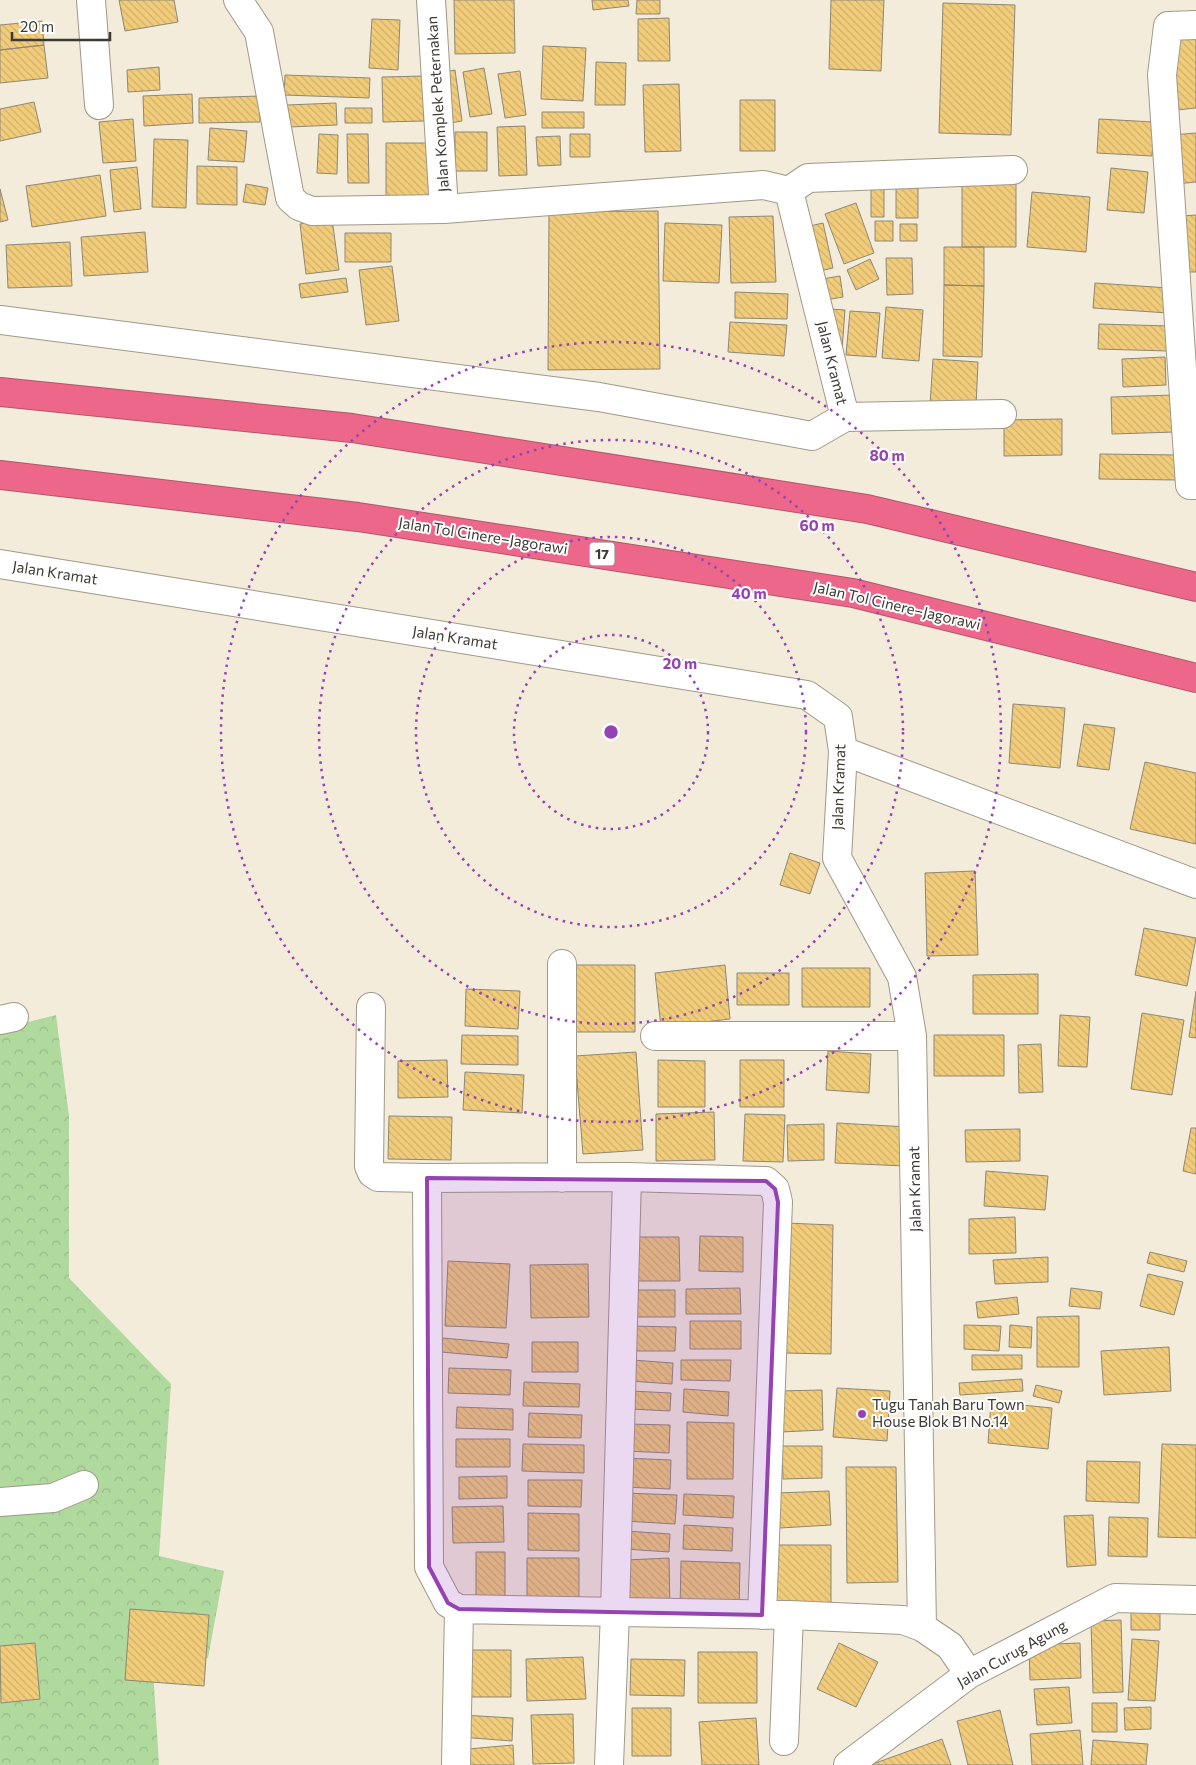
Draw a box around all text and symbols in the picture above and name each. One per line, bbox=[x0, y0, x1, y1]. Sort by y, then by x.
scale bar bbox=[12, 10, 110, 42]
street label: Jalan Komplek Peternakan bbox=[422, 15, 452, 193]
text: 20 m bbox=[20, 17, 54, 35]
street label: Jalan Kramat bbox=[814, 319, 852, 407]
text: 80 m bbox=[869, 446, 905, 464]
street label: Jalan Tol Cinere–Jagorawi bbox=[397, 513, 569, 557]
text: 60 m bbox=[799, 516, 835, 534]
road number: 17 bbox=[590, 542, 614, 566]
street label: Jalan Kramat bbox=[11, 556, 99, 588]
street label: Jalan Tol Cinere–Jagorawi bbox=[812, 577, 983, 633]
text: 40 m bbox=[731, 584, 767, 602]
street label: Jalan Kramat bbox=[411, 621, 499, 653]
text: 20 m bbox=[663, 654, 697, 672]
centre of rings bbox=[602, 723, 620, 741]
street label: Jalan Kramat bbox=[828, 744, 848, 830]
street label: Jalan Kramat bbox=[904, 1146, 924, 1232]
place label: Tugu Tanah Baru Town House Blok B1 No.14 bbox=[872, 1395, 1025, 1430]
marker: Tugu Tanah Baru Town House Blok B1 No.14 bbox=[856, 1408, 868, 1420]
street label: Jalan Curug Agung bbox=[954, 1616, 1069, 1691]

